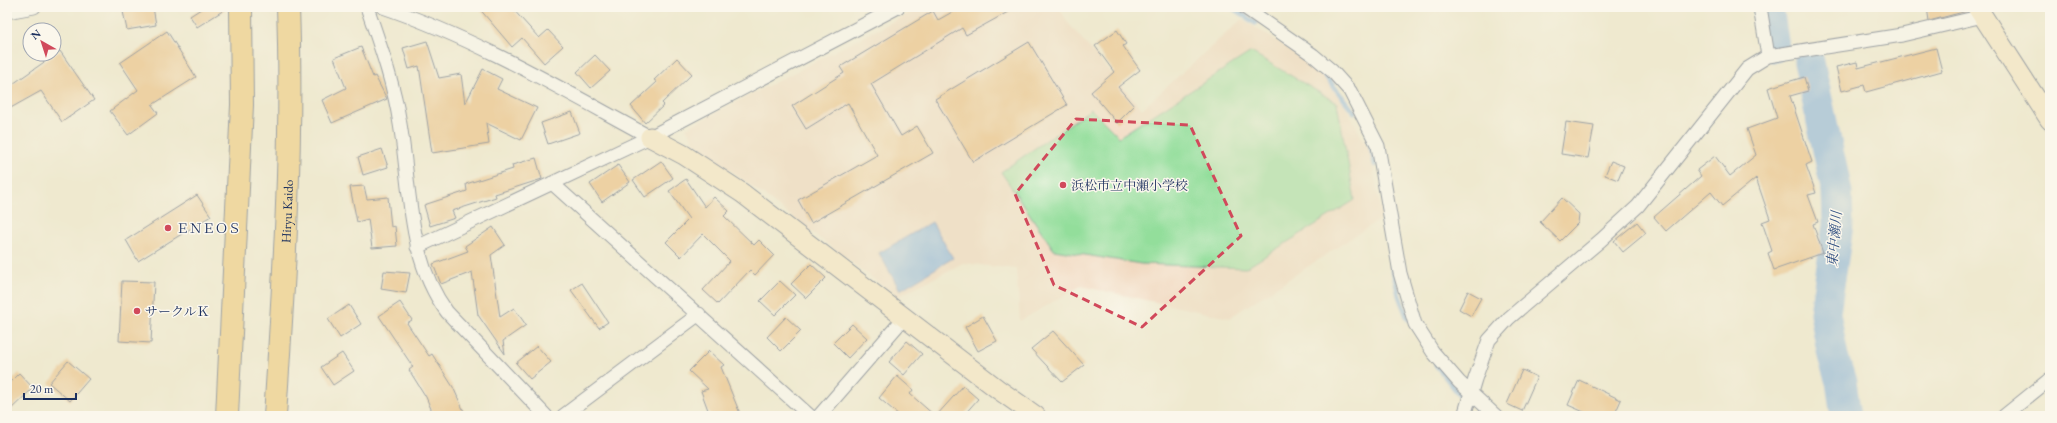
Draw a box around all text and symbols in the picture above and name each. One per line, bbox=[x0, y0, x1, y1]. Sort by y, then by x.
north arrow bbox=[22, 22, 62, 62]
text: N bbox=[28, 26, 44, 42]
place label: 浜松市立中瀬小学校 bbox=[1071, 177, 1188, 194]
street label: Hiryu Kaido bbox=[277, 179, 297, 243]
marker: 浜松市立中瀬小学校 bbox=[1058, 180, 1068, 190]
water label: 東中瀬川 bbox=[1823, 208, 1846, 268]
place label: ＥＮＥＯＳ bbox=[176, 220, 241, 237]
marker: ＥＮＥＯＳ bbox=[163, 223, 173, 233]
place label: サークルＫ bbox=[145, 303, 210, 320]
marker: サークルＫ bbox=[132, 306, 142, 316]
scale bar bbox=[24, 375, 76, 401]
text: 20 m bbox=[30, 381, 54, 397]

